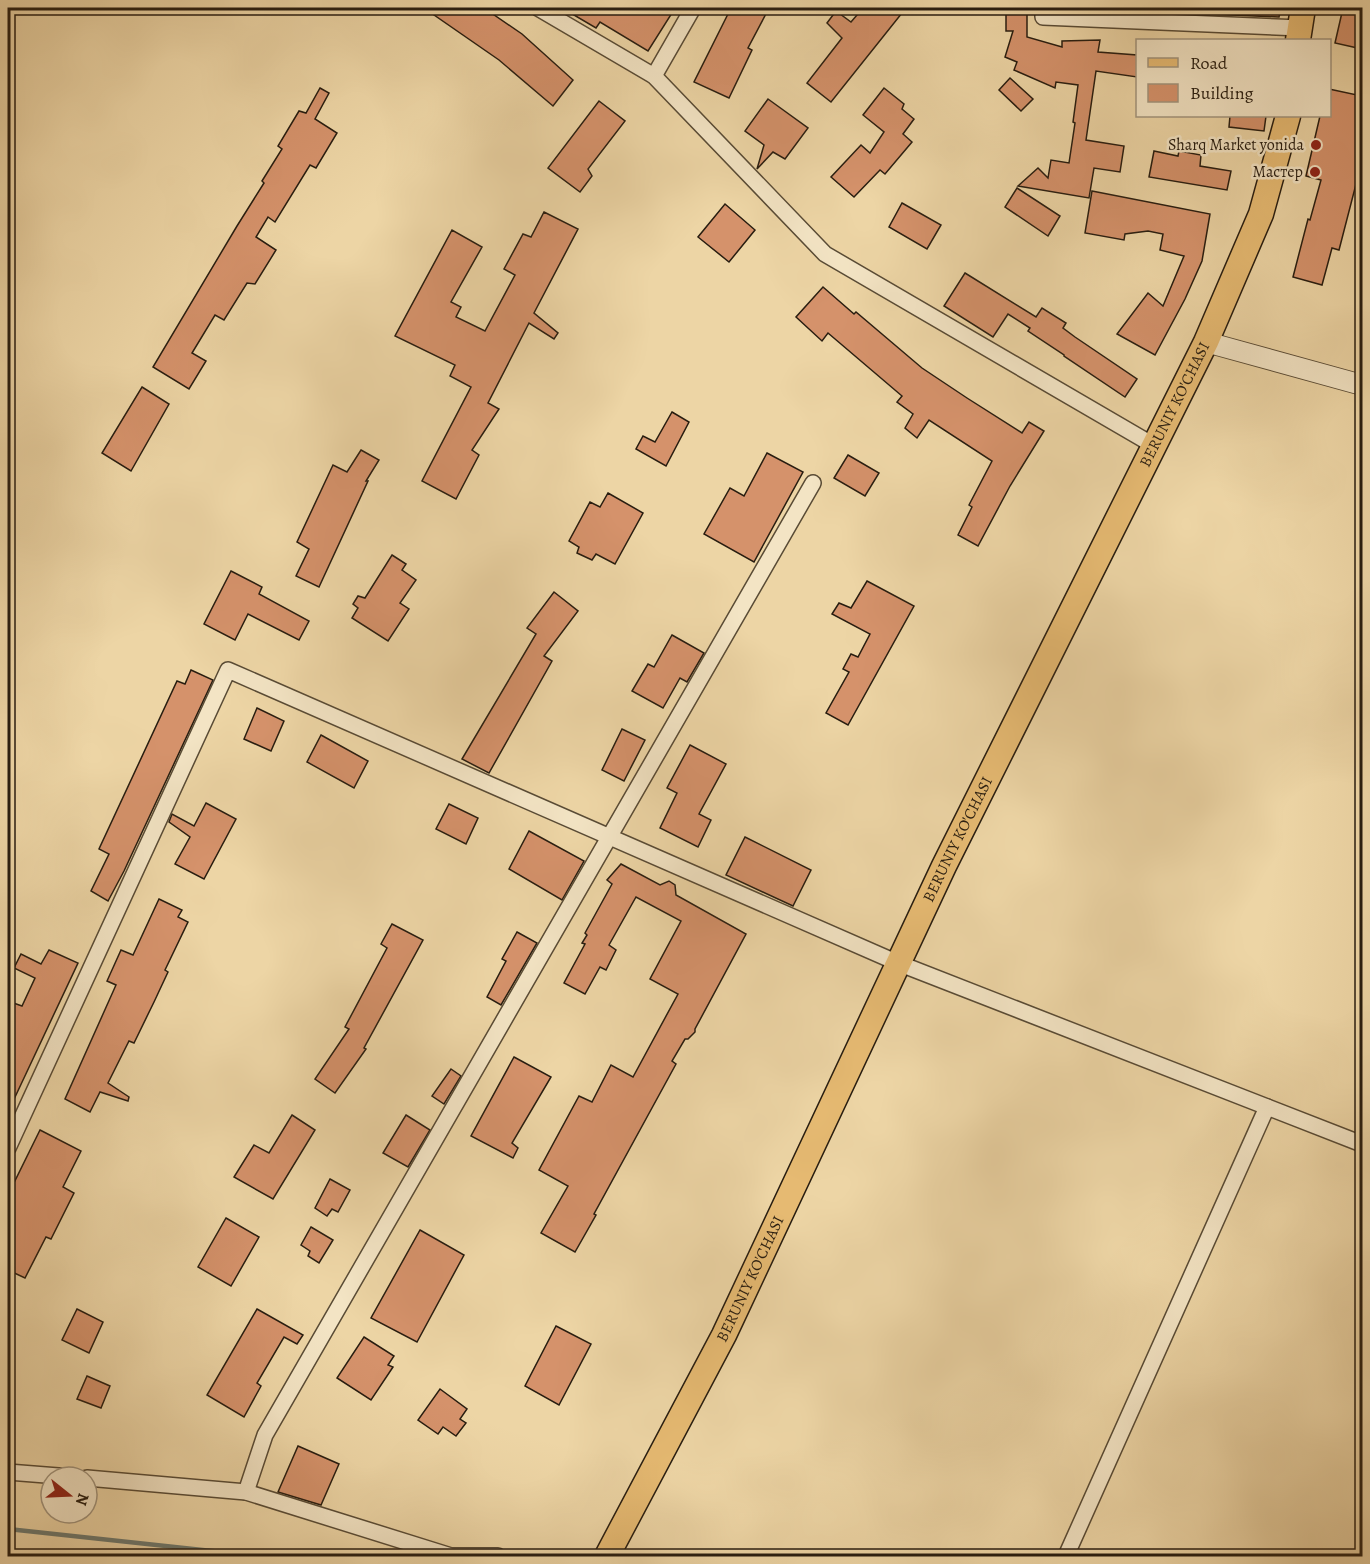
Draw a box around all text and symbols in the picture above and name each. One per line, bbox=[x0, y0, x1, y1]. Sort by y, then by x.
legend bbox=[1136, 39, 1331, 117]
text: Road bbox=[1190, 51, 1228, 75]
text: Building bbox=[1190, 81, 1254, 105]
place label: Sharq Market yonida bbox=[1168, 134, 1305, 156]
marker: Sharq Market yonida bbox=[1309, 138, 1323, 152]
place label: Мастер bbox=[1252, 161, 1303, 183]
marker: Мастер bbox=[1308, 165, 1322, 179]
street label: BERUNIY KO'CHASI bbox=[1134, 338, 1215, 471]
street label: BERUNIY KO'CHASI bbox=[918, 773, 998, 906]
street label: BERUNIY KO'CHASI bbox=[711, 1212, 789, 1346]
north arrow bbox=[39, 1465, 99, 1525]
text: N bbox=[70, 1490, 95, 1509]

